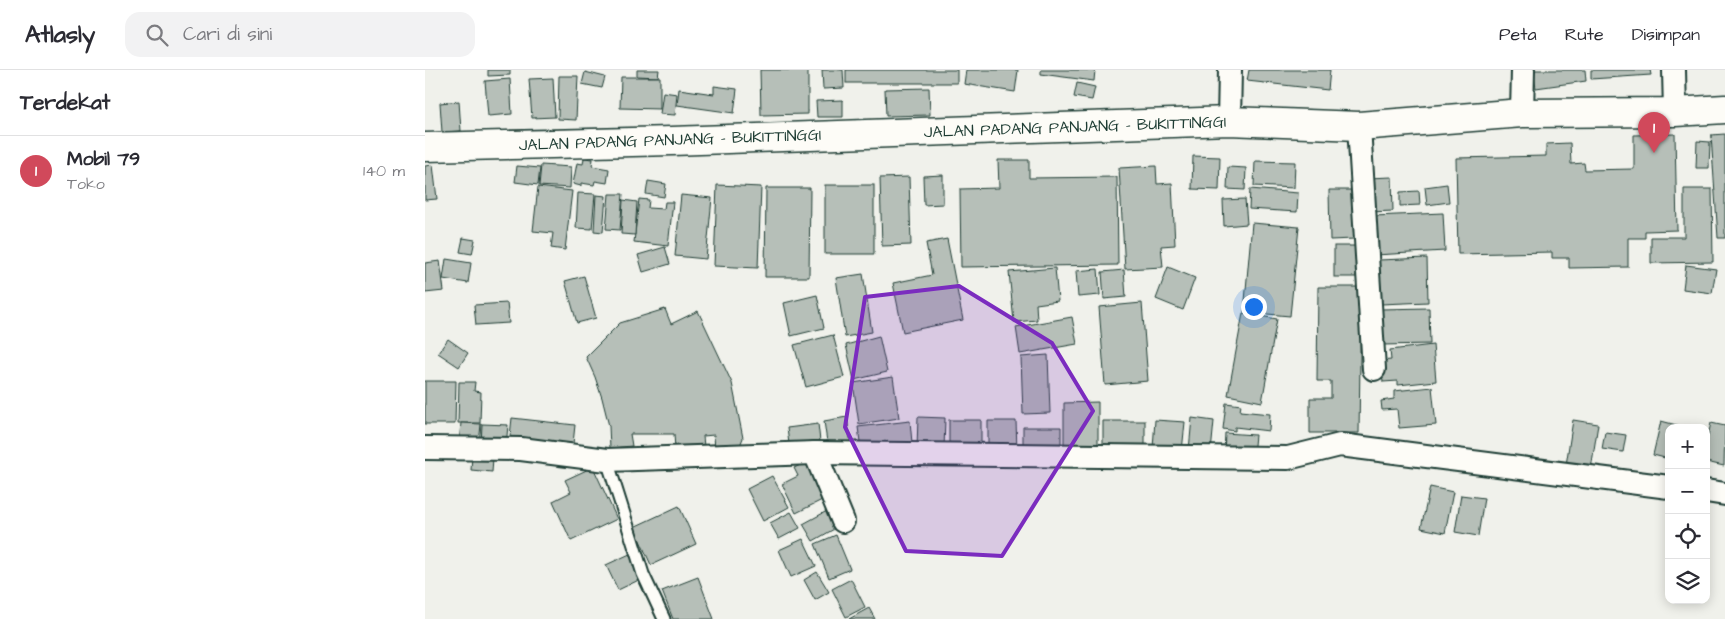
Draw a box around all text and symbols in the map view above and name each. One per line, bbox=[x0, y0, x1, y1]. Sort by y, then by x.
search box bbox=[125, 12, 475, 57]
text: Atlasly bbox=[25, 18, 95, 52]
icon: search bbox=[143, 21, 171, 49]
text: Cari di sini bbox=[183, 21, 272, 48]
text: Peta bbox=[1499, 22, 1537, 47]
text: Rute bbox=[1565, 22, 1604, 47]
text: Disimpan bbox=[1632, 22, 1700, 47]
text: Terdekat bbox=[20, 88, 110, 117]
street label: JALAN PADANG PANJANG - BUKITTINGGI bbox=[923, 111, 1227, 143]
pin: 1 bbox=[1638, 112, 1670, 153]
street label: JALAN PADANG PANJANG - BUKITTINGGI bbox=[518, 124, 822, 156]
text: Mobil 79 bbox=[67, 146, 140, 173]
text: 1 bbox=[35, 160, 37, 182]
text: 140 m bbox=[363, 160, 405, 182]
text: Toko bbox=[67, 173, 105, 195]
your location bbox=[1241, 294, 1267, 320]
map controls bbox=[1665, 424, 1710, 604]
button: + bbox=[1665, 424, 1710, 469]
button: − bbox=[1665, 469, 1710, 514]
button: locate bbox=[1665, 514, 1710, 559]
button: layers bbox=[1665, 559, 1710, 604]

